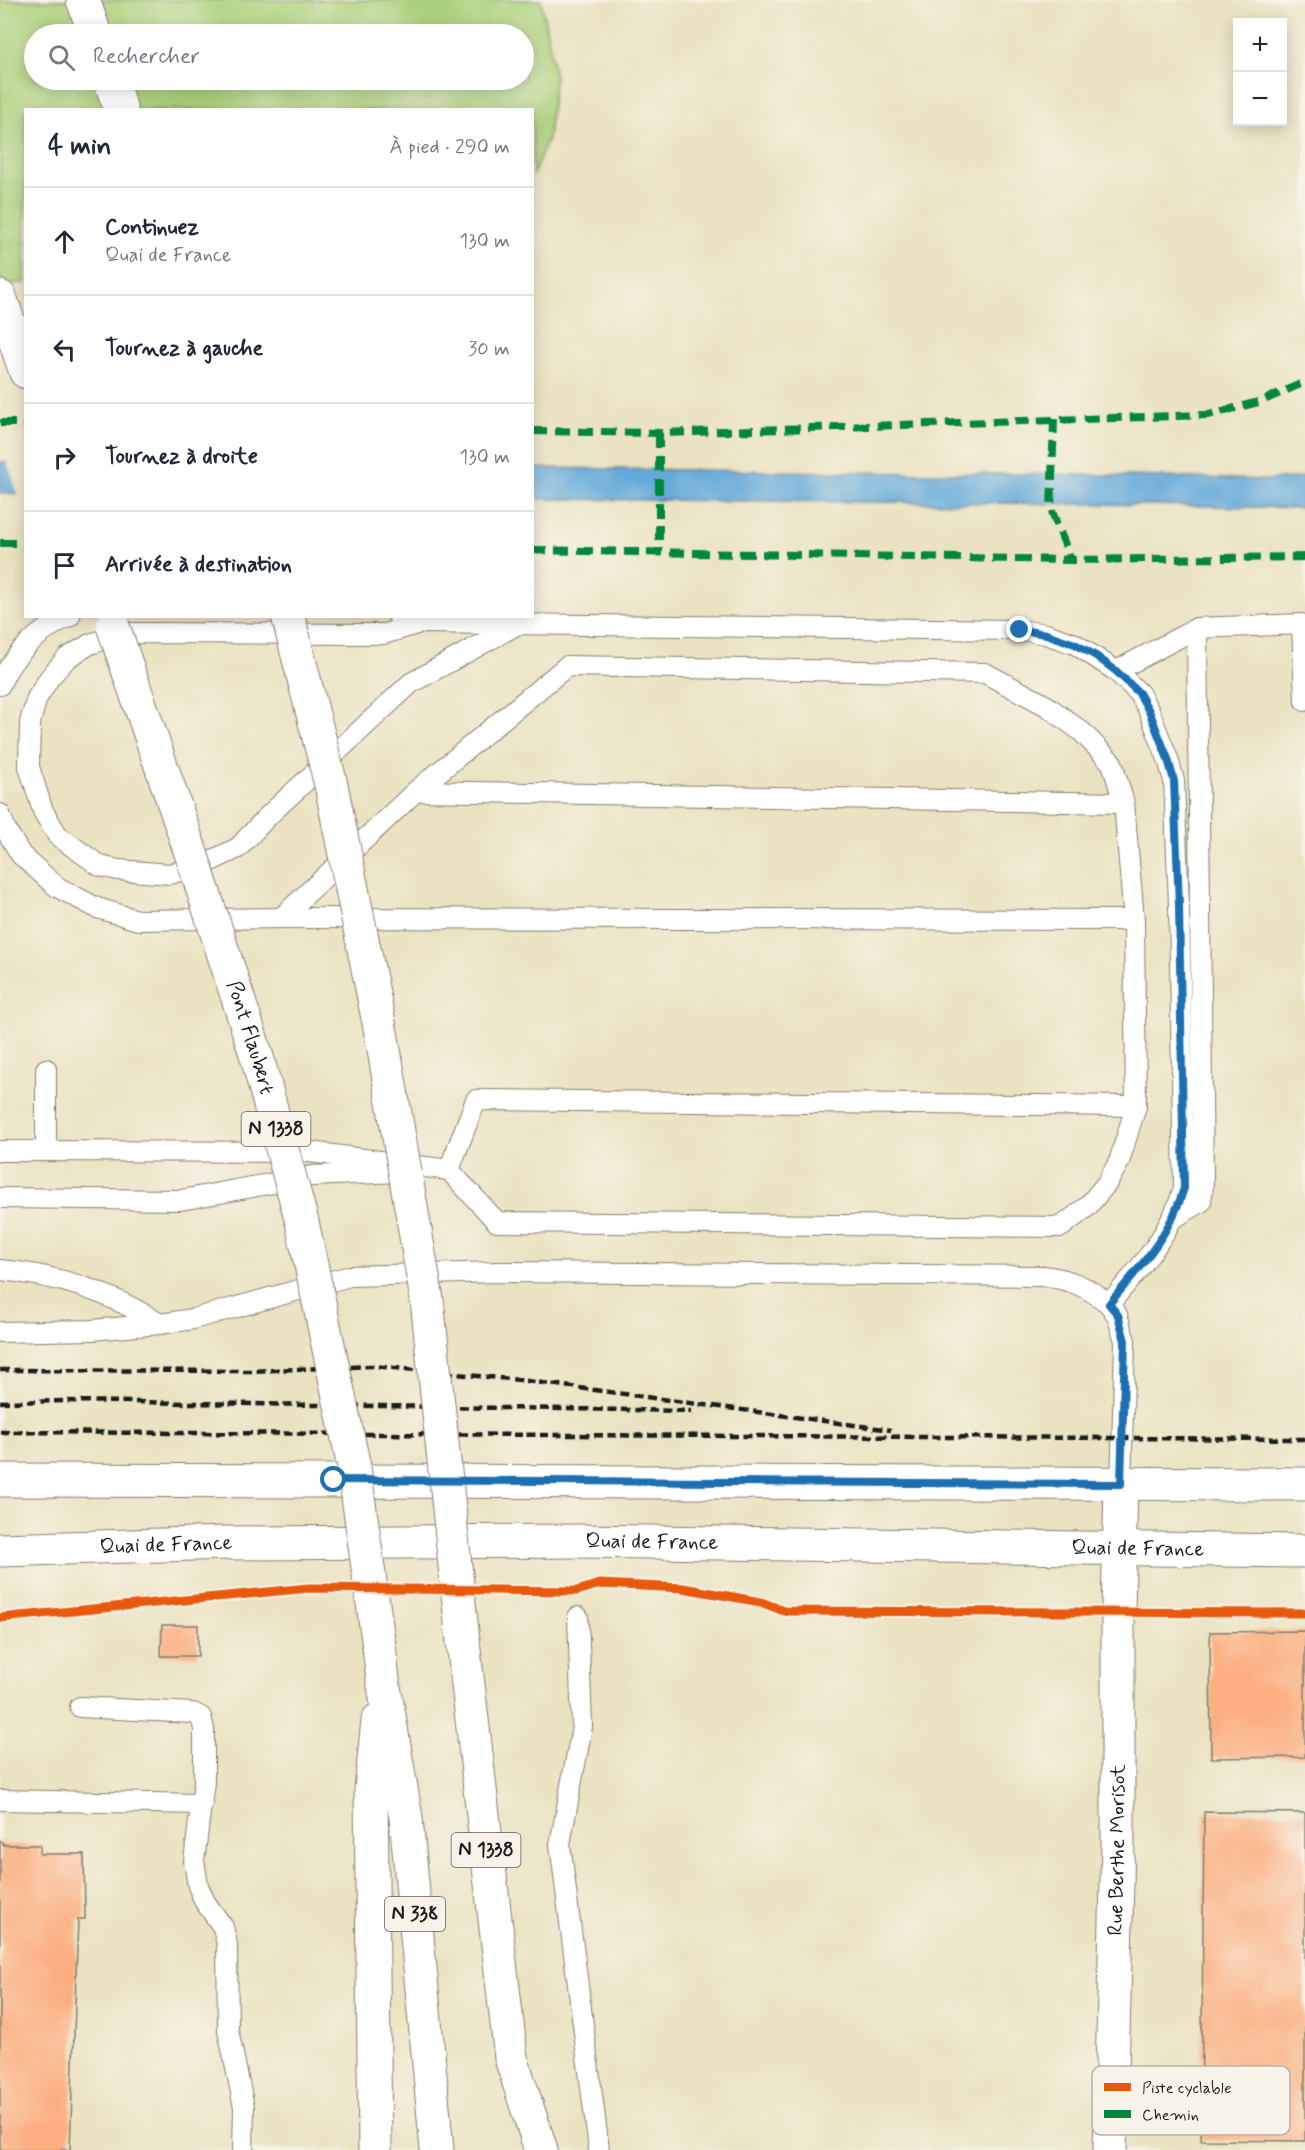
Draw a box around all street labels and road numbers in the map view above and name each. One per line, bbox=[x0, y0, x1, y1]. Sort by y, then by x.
street label: Pont Flaubert bbox=[219, 977, 281, 1098]
road number: N 1338 bbox=[242, 1112, 310, 1146]
street label: Quai de France bbox=[585, 1527, 719, 1557]
street label: Quai de France bbox=[99, 1529, 232, 1561]
street label: Quai de France bbox=[1071, 1534, 1205, 1564]
street label: Rue Berthe Morisot bbox=[1102, 1764, 1132, 1936]
road number: N 1338 bbox=[452, 1833, 520, 1867]
road number: N 338 bbox=[385, 1897, 445, 1931]

